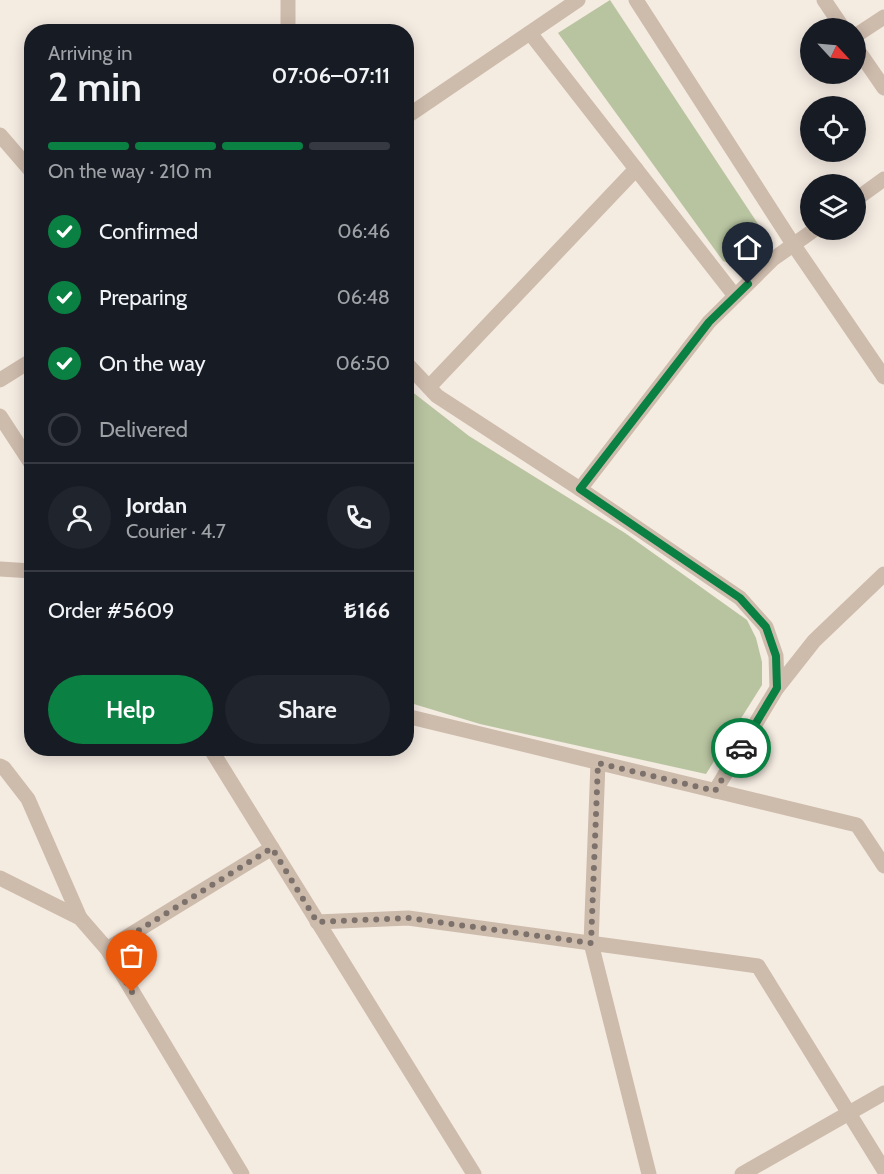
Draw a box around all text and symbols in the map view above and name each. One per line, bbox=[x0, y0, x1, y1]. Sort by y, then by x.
north arrow bbox=[800, 18, 866, 84]
map controls bbox=[800, 18, 866, 240]
text: Arriving in bbox=[48, 41, 132, 65]
text: 07:06–07:11 bbox=[272, 62, 390, 89]
text: 2 min bbox=[48, 63, 142, 111]
button: locate bbox=[800, 96, 866, 162]
text: On the way · 210 m bbox=[48, 159, 212, 183]
button: layers bbox=[800, 174, 866, 240]
icon: check bbox=[48, 215, 81, 248]
text: Confirmed bbox=[99, 218, 198, 245]
text: 06:46 bbox=[338, 219, 390, 243]
pin bbox=[722, 222, 773, 284]
icon: home bbox=[731, 231, 764, 264]
icon: check bbox=[48, 281, 81, 314]
text: Preparing bbox=[99, 284, 187, 311]
text: 06:48 bbox=[337, 285, 390, 309]
icon: check bbox=[48, 347, 81, 380]
text: On the way bbox=[99, 350, 206, 377]
text: 06:50 bbox=[336, 351, 390, 375]
text: Delivered bbox=[99, 416, 188, 443]
button: person bbox=[48, 486, 111, 549]
button: phone bbox=[327, 486, 390, 549]
text: Jordan bbox=[126, 492, 187, 519]
text: Courier · 4.7 bbox=[126, 519, 226, 543]
text: Order #5609 bbox=[48, 597, 175, 624]
text: ₺166 bbox=[344, 597, 390, 624]
button: Help bbox=[48, 675, 213, 744]
button: Share bbox=[225, 675, 390, 744]
courier bbox=[711, 718, 771, 778]
icon: car bbox=[725, 732, 758, 765]
pin bbox=[106, 930, 157, 992]
icon: bag bbox=[115, 939, 148, 972]

